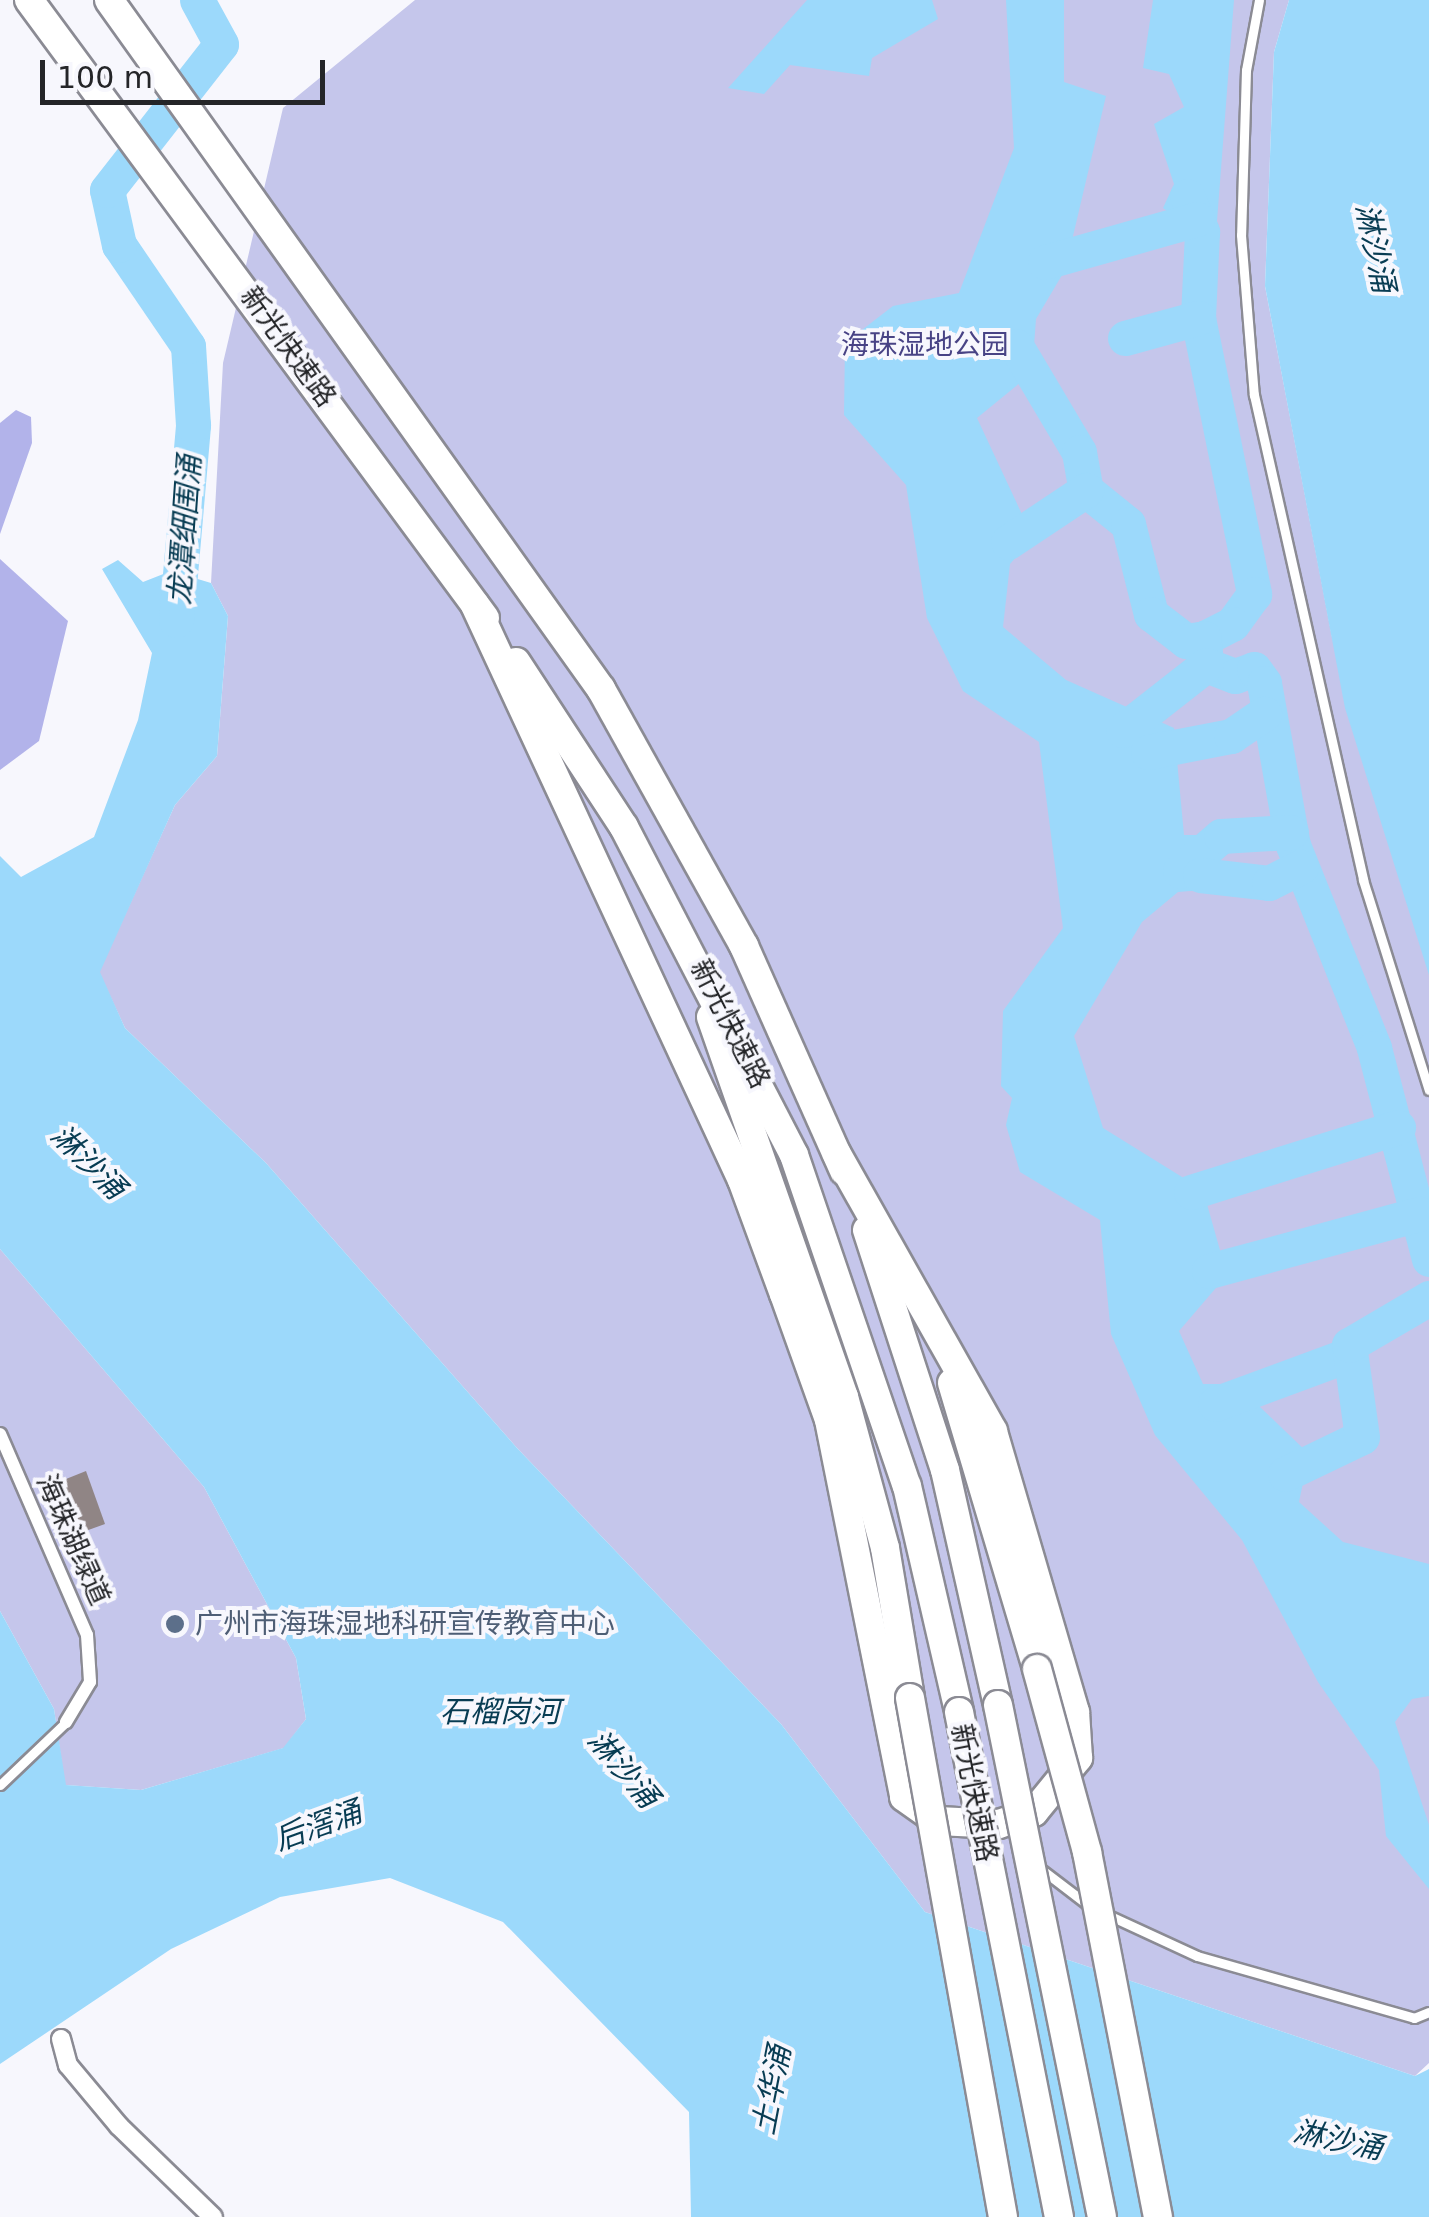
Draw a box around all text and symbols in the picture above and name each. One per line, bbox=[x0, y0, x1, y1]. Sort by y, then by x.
scale bar bbox=[45, 40, 330, 102]
text: 100 m bbox=[57, 60, 153, 95]
water label: 淋沙涌 bbox=[1348, 200, 1402, 296]
street label: 新光快速路 bbox=[233, 280, 343, 414]
park label: 海珠湿地公园 bbox=[841, 328, 1009, 362]
water label: 龙潭细围涌 bbox=[162, 454, 208, 606]
street label: 新光快速路 bbox=[683, 954, 777, 1094]
water label: 淋沙涌 bbox=[43, 1117, 133, 1207]
street label: 海珠湖绿道 bbox=[29, 1469, 117, 1611]
place label: 广州市海珠湿地科研宣传教育中心 bbox=[195, 1607, 615, 1641]
marker: 广州市海珠湿地科研宣传教育中心 bbox=[164, 1613, 186, 1635]
water label: 石榴岗河 bbox=[440, 1694, 560, 1730]
street label: 新光快速路 bbox=[944, 1721, 1004, 1865]
water label: 淋沙涌 bbox=[580, 1723, 666, 1815]
water label: 后滘涌 bbox=[270, 1794, 366, 1858]
water label: 土华涌 bbox=[746, 2042, 798, 2138]
water label: 淋沙涌 bbox=[1290, 2113, 1386, 2167]

